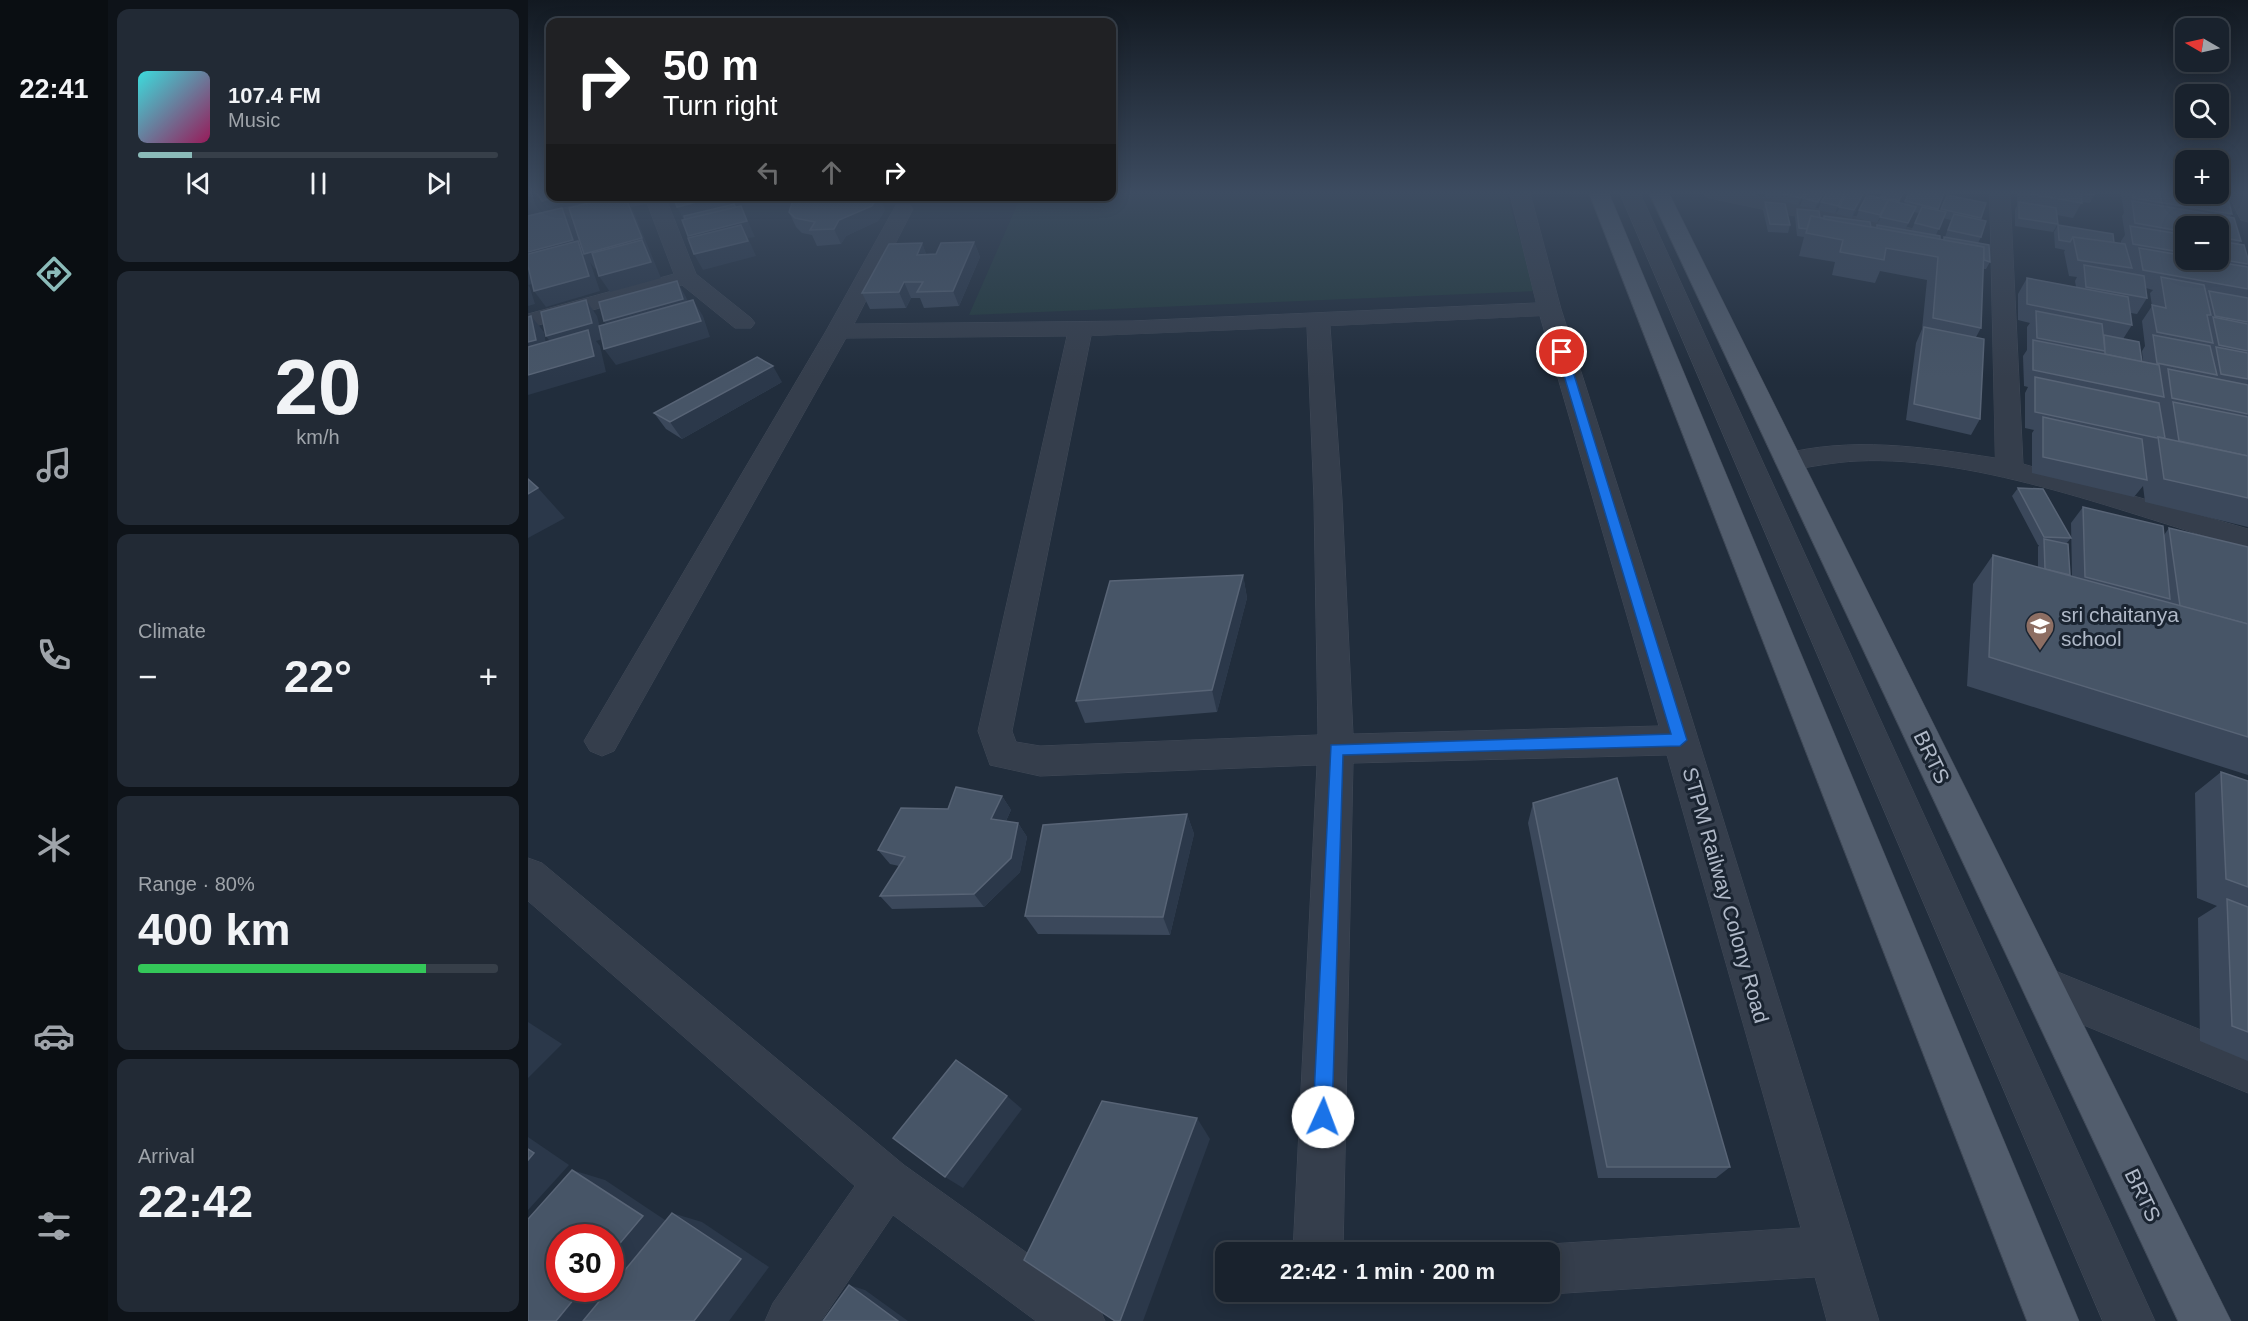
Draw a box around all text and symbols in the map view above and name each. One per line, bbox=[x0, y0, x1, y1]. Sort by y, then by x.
north arrow bbox=[2175, 18, 2229, 72]
map controls bbox=[2175, 18, 2229, 270]
icon: right bbox=[564, 42, 642, 120]
text: 50 m bbox=[663, 42, 759, 89]
text: 22:41 bbox=[19, 74, 89, 104]
text: 107.4 FM bbox=[228, 83, 321, 108]
button: search bbox=[2175, 84, 2229, 138]
text: Turn right bbox=[663, 91, 778, 121]
text: Music bbox=[228, 109, 280, 131]
button: + bbox=[2175, 150, 2229, 204]
icon: left bbox=[752, 156, 785, 189]
icon: ahead bbox=[815, 156, 848, 189]
icon: right bbox=[878, 156, 911, 189]
icon: previous bbox=[182, 167, 215, 200]
icon: pause bbox=[302, 167, 335, 200]
icon: next bbox=[422, 167, 455, 200]
button: − bbox=[2175, 216, 2229, 270]
icon: directions bbox=[33, 253, 75, 295]
pin bbox=[1536, 326, 1587, 377]
icon: arrive bbox=[1545, 335, 1578, 368]
text: 20 bbox=[275, 343, 361, 431]
text: km/h bbox=[296, 426, 340, 448]
icon: music bbox=[33, 444, 75, 486]
place label: sri chaitanya school bbox=[2061, 603, 2179, 650]
school or university icon: sri chaitanya school bbox=[2024, 610, 2056, 652]
text: Climate bbox=[138, 620, 206, 642]
icon: phone bbox=[33, 634, 75, 676]
text: 22° bbox=[284, 651, 352, 702]
text: − bbox=[138, 658, 157, 695]
text: + bbox=[479, 658, 498, 695]
street label: BRTS bbox=[1909, 727, 1955, 787]
street label: STPM Railway Colony Road bbox=[1678, 764, 1774, 1026]
icon: climate bbox=[33, 824, 75, 866]
text: Range · 80% bbox=[138, 873, 255, 895]
text: 400 km bbox=[138, 904, 291, 955]
icon: car bbox=[33, 1015, 75, 1057]
position arrow bbox=[1291, 1085, 1355, 1149]
text: Arrival bbox=[138, 1145, 195, 1167]
street label: BRTS bbox=[2120, 1165, 2166, 1225]
text: 22:42 bbox=[138, 1176, 253, 1227]
icon: filters bbox=[33, 1205, 75, 1247]
speed limit sign: 30 bbox=[546, 1224, 624, 1302]
text: 22:42 · 1 min · 200 m bbox=[1280, 1259, 1495, 1284]

